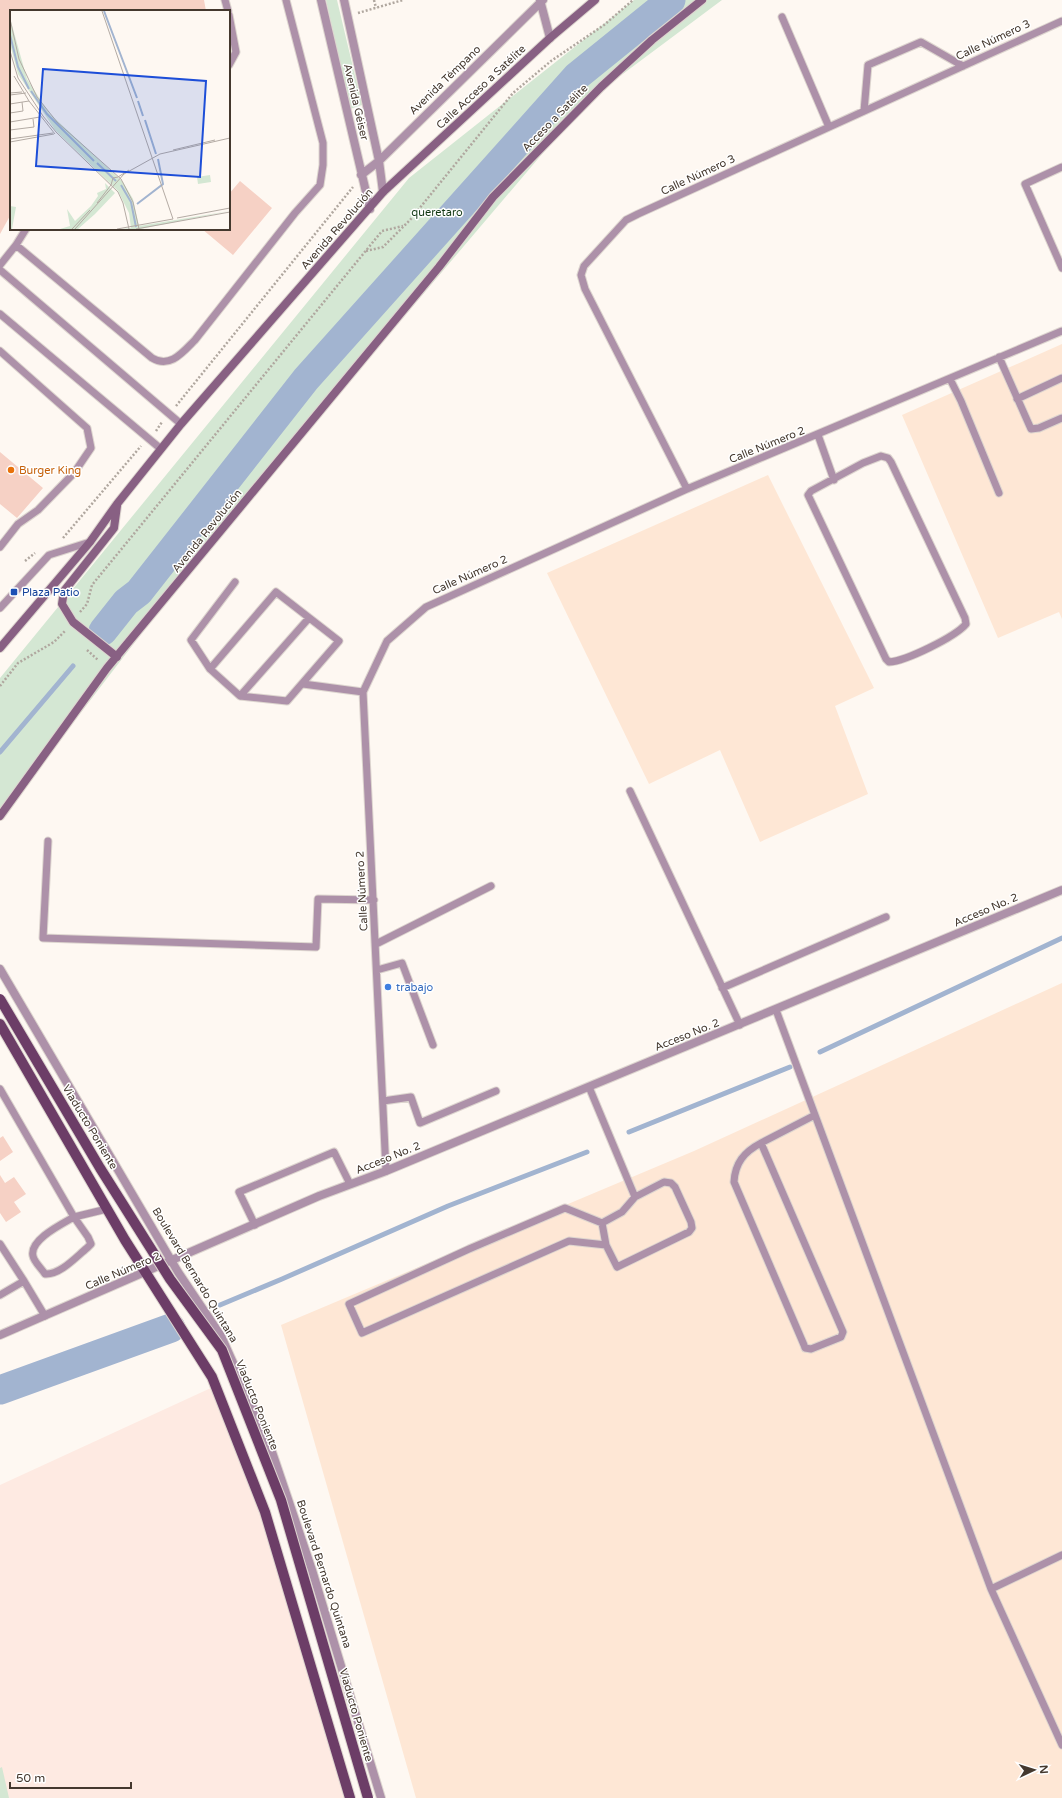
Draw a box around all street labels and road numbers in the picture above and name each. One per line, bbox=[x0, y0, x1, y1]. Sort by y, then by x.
street label: Calle Número 3 bbox=[954, 17, 1032, 63]
street label: Avenida Témpano bbox=[407, 42, 484, 117]
street label: Calle Acceso a Satélite bbox=[434, 42, 528, 132]
street label: Avenida Géiser bbox=[341, 62, 371, 142]
street label: Acceso a Satélite bbox=[519, 82, 591, 154]
street label: Calle Número 3 bbox=[659, 152, 737, 198]
street label: Avenida Revolución bbox=[298, 186, 376, 272]
street label: Calle Número 2 bbox=[727, 424, 807, 466]
street label: Avenida Revolución bbox=[170, 487, 244, 575]
street label: Calle Número 2 bbox=[431, 553, 510, 597]
street label: Calle Número 2 bbox=[353, 850, 371, 932]
street label: Acceso No. 2 bbox=[952, 891, 1020, 929]
street label: Acceso No. 2 bbox=[653, 1016, 721, 1054]
street label: Viaducto Poniente bbox=[60, 1082, 120, 1172]
street label: Acceso No. 2 bbox=[354, 1139, 422, 1177]
street label: Boulevard Bernardo Quintana bbox=[149, 1205, 241, 1345]
street label: Calle Número 2 bbox=[83, 1249, 163, 1293]
street label: Viaducto Poniente bbox=[233, 1358, 281, 1452]
street label: Boulevard Bernardo Quintana bbox=[294, 1498, 354, 1650]
street label: Viaducto Poniente bbox=[337, 1667, 375, 1763]

